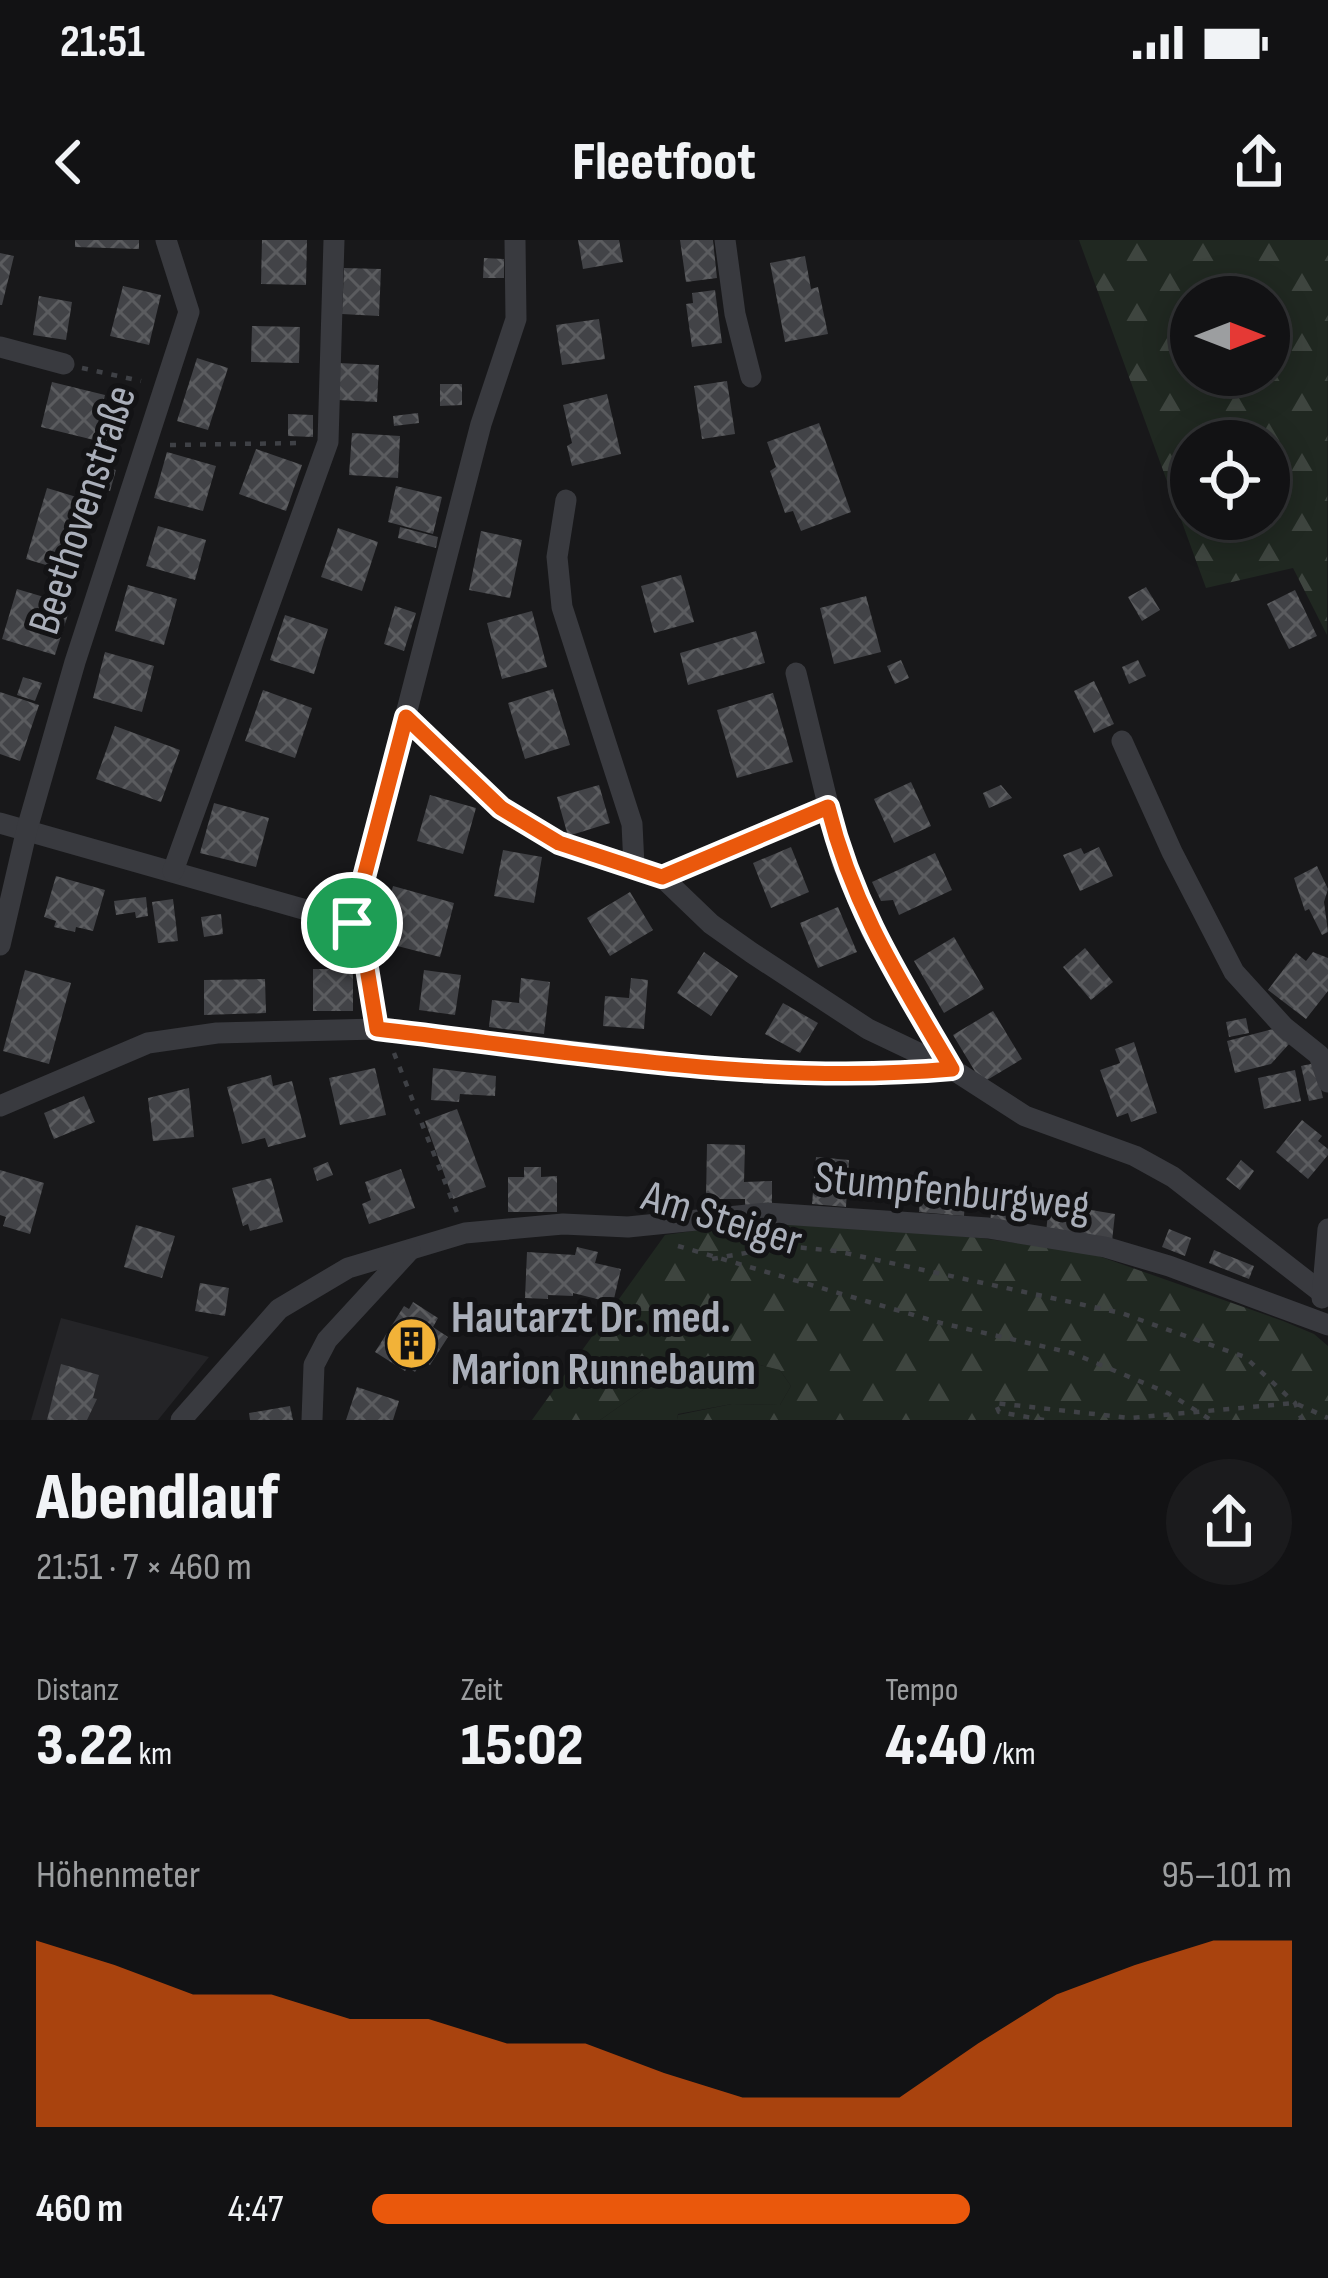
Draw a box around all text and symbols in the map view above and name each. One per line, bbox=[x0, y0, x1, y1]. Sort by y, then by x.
text: 21:51 bbox=[60, 15, 145, 70]
icon: back bbox=[36, 129, 102, 195]
icon: share bbox=[1226, 129, 1292, 195]
text: Fleetfoot bbox=[572, 130, 756, 195]
north arrow bbox=[1170, 276, 1290, 396]
map controls bbox=[1170, 276, 1290, 540]
street label: Beethovenstraße bbox=[17, 379, 149, 641]
button: locate bbox=[1170, 420, 1290, 540]
pin bbox=[301, 872, 403, 974]
icon: arrive bbox=[319, 890, 385, 956]
street label: Stumpfenburgweg bbox=[812, 1150, 1092, 1234]
street label: Am Steiger bbox=[635, 1168, 809, 1269]
place label: Hautarzt Dr. med. Marion Runnebaum bbox=[451, 1291, 756, 1398]
building icon: Hautarzt Dr. med. Marion Runnebaum bbox=[384, 1316, 440, 1372]
text: Abendlauf bbox=[36, 1459, 279, 1538]
button: share bbox=[1166, 1459, 1292, 1585]
text: 21:51 · 7 × 460 m bbox=[36, 1544, 252, 1591]
text: Distanz bbox=[36, 1670, 119, 1710]
text: Zeit bbox=[461, 1670, 503, 1710]
text: Tempo bbox=[885, 1670, 958, 1710]
text: 3.22 bbox=[36, 1710, 133, 1782]
text: 15:02 bbox=[461, 1710, 584, 1782]
text: 4:40 bbox=[885, 1710, 988, 1782]
text: km bbox=[133, 1734, 172, 1774]
text: /km bbox=[988, 1734, 1036, 1774]
text: Höhenmeter bbox=[36, 1852, 200, 1899]
text: 95–101 m bbox=[1161, 1852, 1292, 1899]
text: 460 m bbox=[36, 2186, 123, 2233]
text: 4:47 bbox=[228, 2186, 283, 2233]

